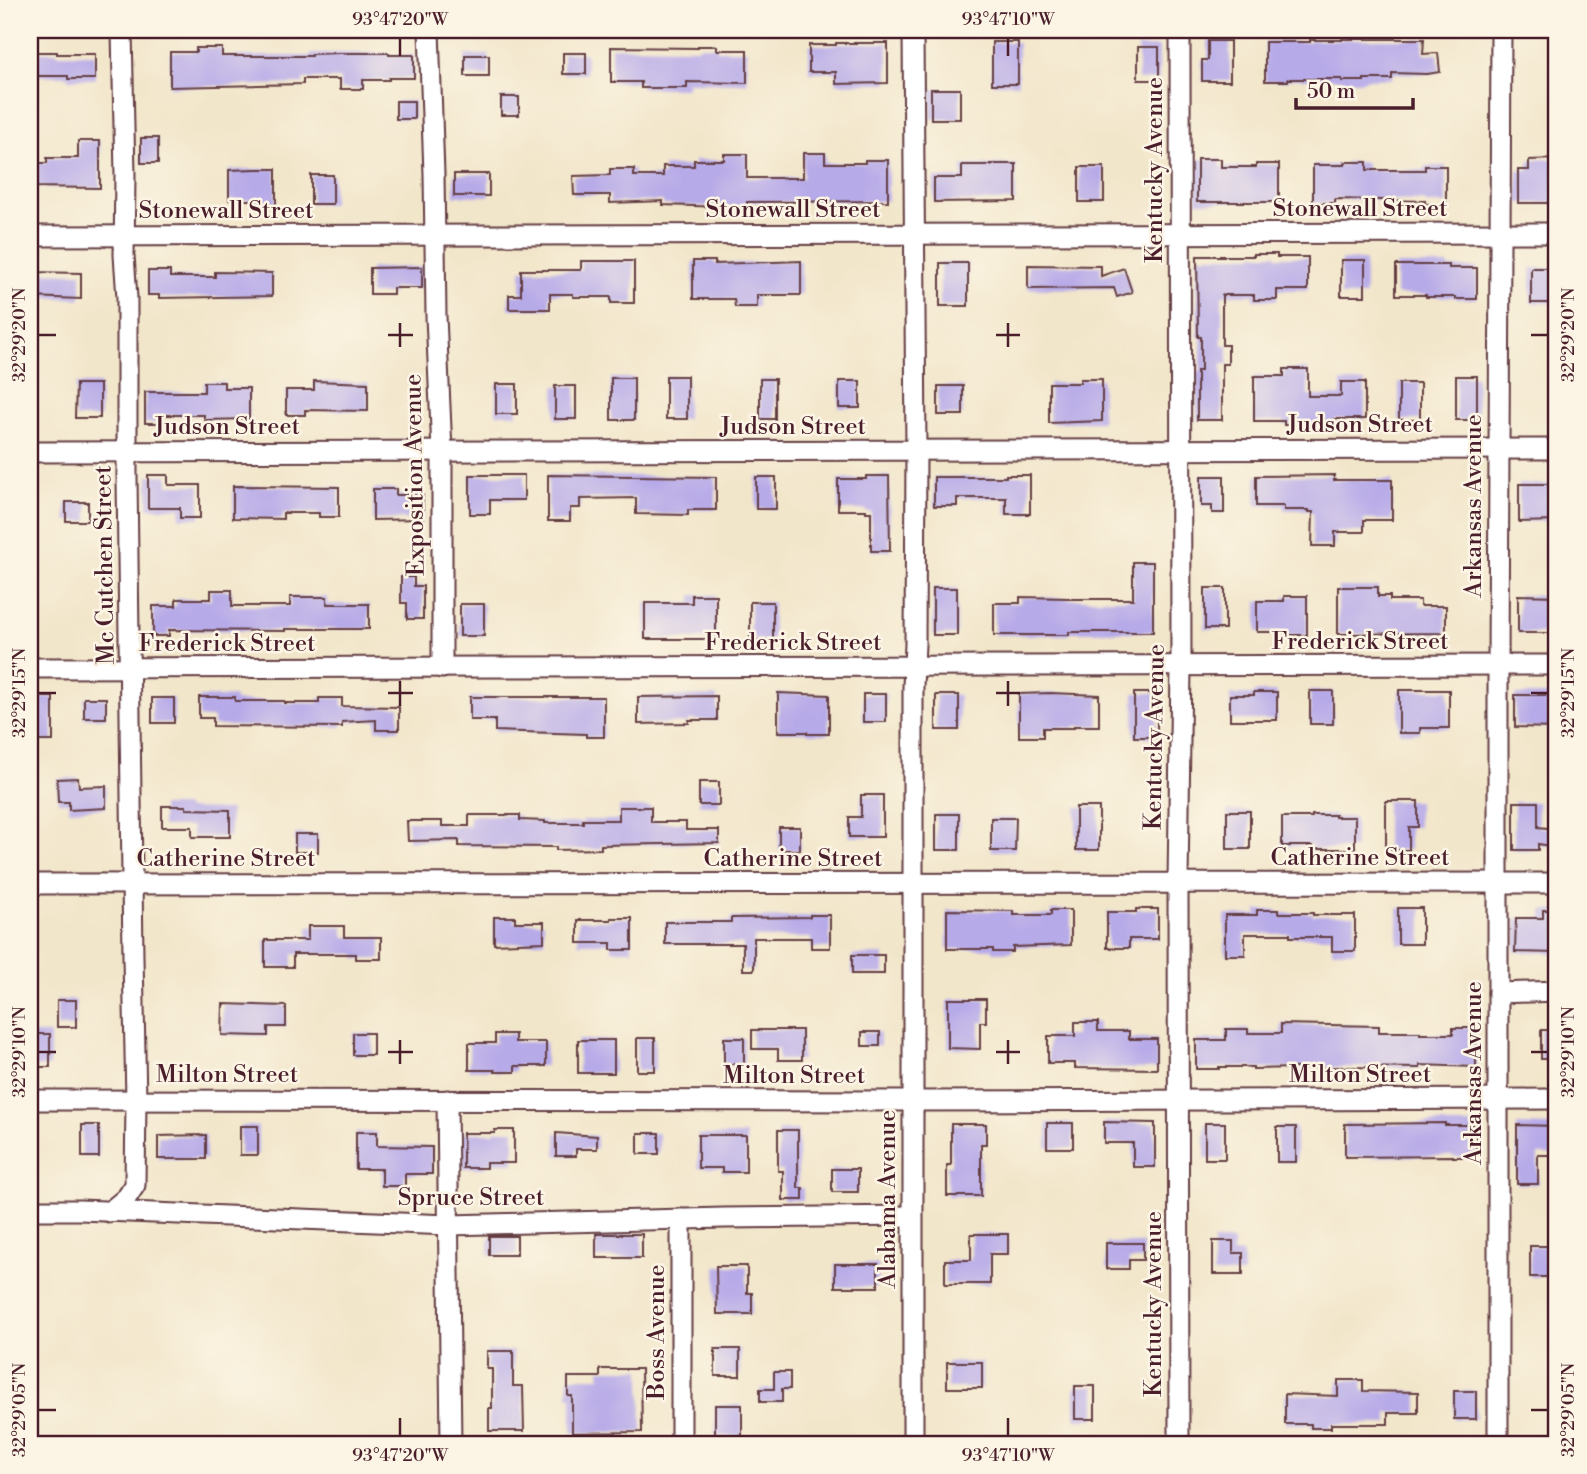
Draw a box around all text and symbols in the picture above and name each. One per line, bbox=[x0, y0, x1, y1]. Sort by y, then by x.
text: 93°47'20"W bbox=[352, 8, 449, 31]
text: 93°47'10"W bbox=[961, 8, 1055, 31]
scale bar bbox=[1296, 66, 1414, 110]
street label: Kentucky Avenue bbox=[1140, 77, 1170, 263]
text: 50 m bbox=[1307, 79, 1355, 105]
street label: Stonewall Street bbox=[1272, 194, 1448, 224]
street label: Stonewall Street bbox=[705, 195, 881, 225]
street label: Stonewall Street bbox=[138, 196, 314, 226]
text: 32°29'20"N bbox=[8, 287, 31, 382]
text: 32°29'20"N bbox=[1557, 287, 1580, 382]
street label: Exposition Avenue bbox=[398, 374, 432, 576]
street label: Judson Street bbox=[1286, 410, 1434, 440]
street label: Judson Street bbox=[153, 412, 301, 442]
street label: Judson Street bbox=[719, 412, 867, 442]
street label: Arkansas Avenue bbox=[1459, 414, 1489, 599]
street label: Mc Cutchen Street bbox=[88, 465, 122, 665]
street label: Frederick Street bbox=[1271, 627, 1449, 657]
street label: Frederick Street bbox=[704, 628, 882, 658]
street label: Frederick Street bbox=[138, 629, 316, 659]
street label: Kentucky Avenue bbox=[1138, 644, 1172, 830]
text: 32°29'15"N bbox=[8, 647, 31, 738]
text: 32°29'15"N bbox=[1557, 647, 1580, 738]
street label: Catherine Street bbox=[1270, 843, 1450, 873]
street label: Catherine Street bbox=[136, 844, 316, 874]
street label: Catherine Street bbox=[703, 844, 883, 874]
street label: Arkansas Avenue bbox=[1459, 981, 1489, 1166]
text: 32°29'10"N bbox=[8, 1006, 31, 1098]
text: 32°29'10"N bbox=[1557, 1006, 1580, 1098]
street label: Milton Street bbox=[156, 1060, 299, 1090]
street label: Milton Street bbox=[1289, 1060, 1432, 1090]
street label: Milton Street bbox=[723, 1061, 866, 1091]
street label: Alabama Avenue bbox=[873, 1110, 903, 1289]
street label: Spruce Street bbox=[398, 1183, 545, 1213]
street label: Kentucky Avenue bbox=[1139, 1211, 1169, 1397]
street label: Boss Avenue bbox=[642, 1264, 672, 1401]
text: 32°29'05"N bbox=[8, 1362, 31, 1457]
text: 32°29'05"N bbox=[1557, 1362, 1580, 1457]
text: 93°47'20"W bbox=[352, 1444, 449, 1467]
text: 93°47'10"W bbox=[961, 1444, 1055, 1467]

